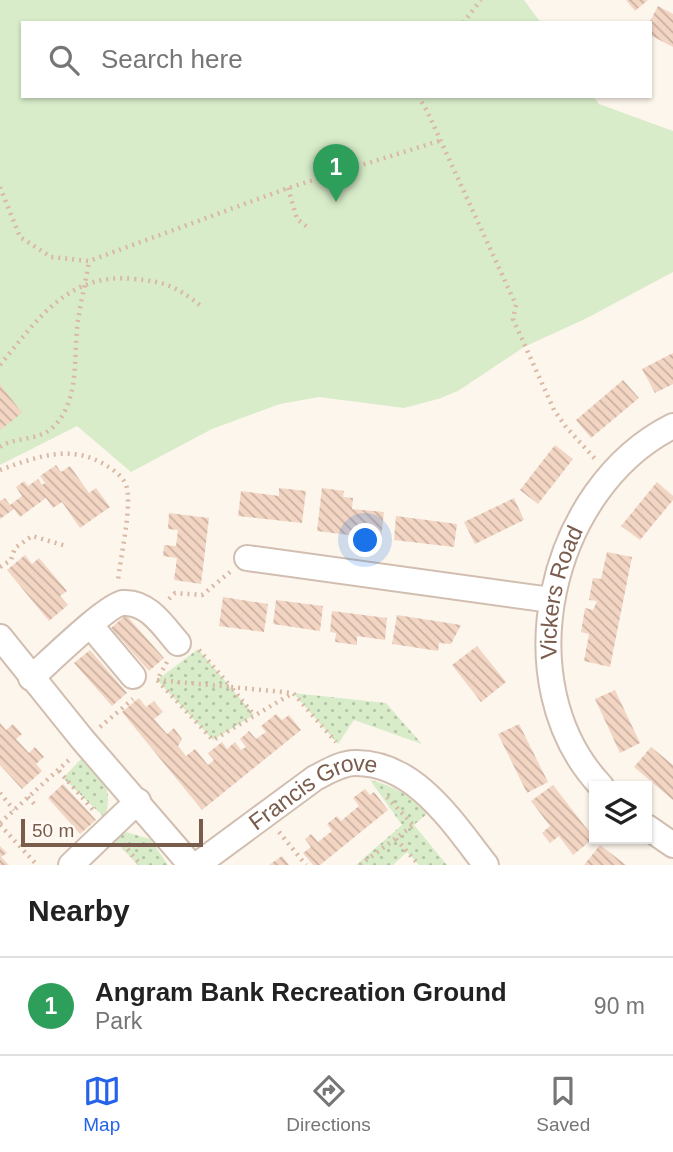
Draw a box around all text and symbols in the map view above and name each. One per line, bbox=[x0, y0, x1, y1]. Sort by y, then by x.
search box bbox=[21, 21, 652, 98]
icon: search bbox=[45, 41, 83, 79]
text: Search here bbox=[101, 44, 243, 74]
pin: 1 bbox=[313, 144, 359, 202]
street label: Vickers Road bbox=[535, 522, 588, 660]
your location bbox=[348, 523, 382, 557]
street label: Francis Grove bbox=[244, 750, 380, 835]
map controls bbox=[589, 781, 652, 844]
button: layers bbox=[589, 781, 652, 844]
scale bar bbox=[21, 816, 203, 848]
text: 50 m bbox=[32, 820, 74, 841]
text: Nearby bbox=[28, 894, 130, 927]
text: Angram Bank Recreation Ground bbox=[95, 977, 507, 1007]
text: 1 bbox=[45, 993, 57, 1019]
text: 90 m bbox=[594, 993, 645, 1019]
text: Park bbox=[95, 1008, 142, 1034]
tab: Map bbox=[83, 1072, 121, 1136]
tab: Directions bbox=[286, 1072, 371, 1136]
tab: Saved bbox=[536, 1072, 590, 1136]

